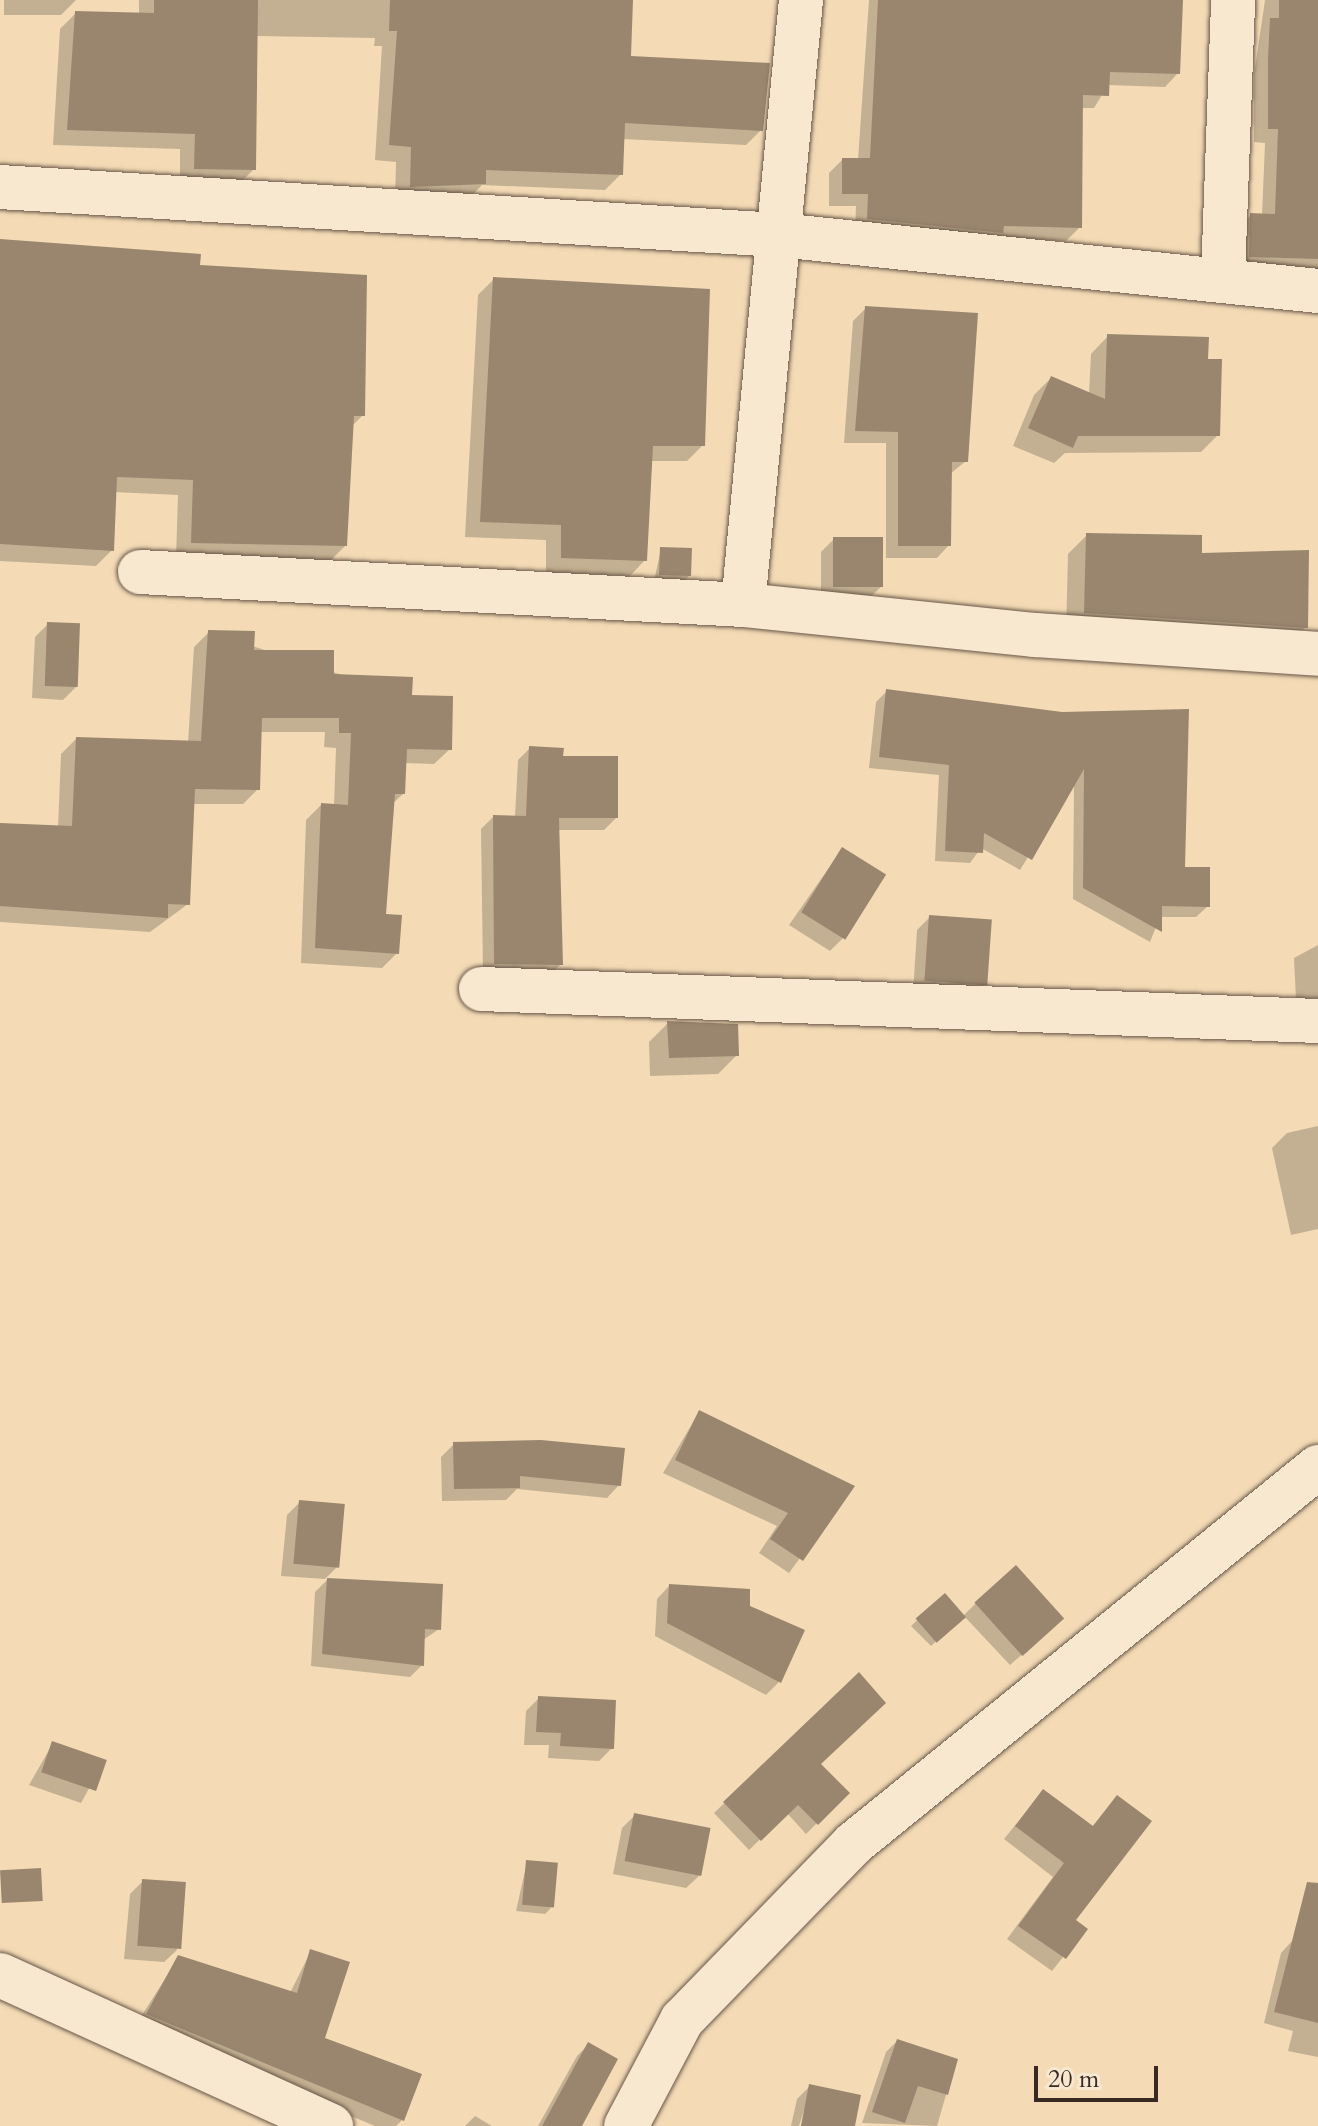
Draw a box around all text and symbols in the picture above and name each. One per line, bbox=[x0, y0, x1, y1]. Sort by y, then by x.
scale bar bbox=[1038, 2050, 1162, 2100]
text: 20 m bbox=[1048, 2063, 1099, 2096]

